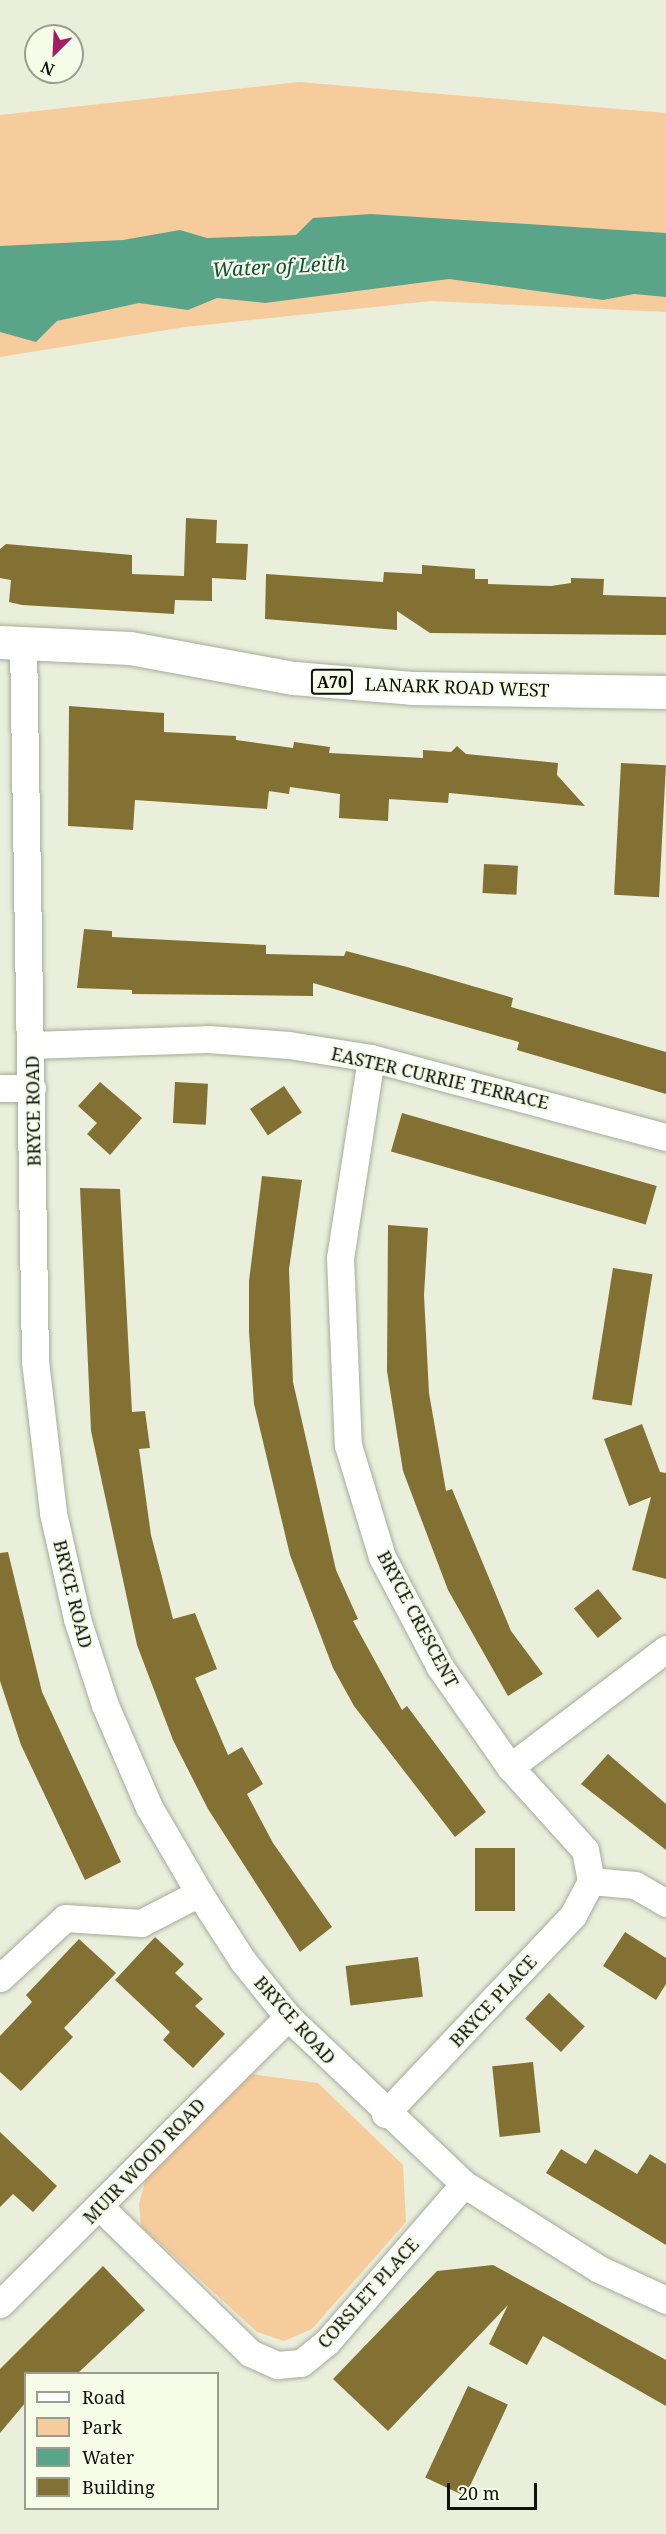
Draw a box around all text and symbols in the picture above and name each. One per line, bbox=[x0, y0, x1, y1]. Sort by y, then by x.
north arrow bbox=[24, 24, 84, 84]
text: N bbox=[37, 56, 58, 81]
water label: Water of Leith bbox=[211, 251, 347, 281]
road number: A70 bbox=[310, 669, 354, 695]
street label: LANARK ROAD WEST bbox=[364, 673, 550, 701]
street label: EASTER CURRIE TERRACE bbox=[329, 1042, 551, 1114]
street label: BRYCE ROAD bbox=[21, 1055, 45, 1167]
street label: BRYCE ROAD bbox=[49, 1538, 97, 1650]
street label: BRYCE CRESCENT bbox=[373, 1547, 463, 1691]
street label: BRYCE PLACE bbox=[445, 1951, 541, 2051]
street label: BRYCE ROAD bbox=[250, 1972, 340, 2068]
street label: MUIR WOOD ROAD bbox=[79, 2094, 209, 2228]
street label: CORSLET PLACE bbox=[313, 2233, 423, 2353]
legend bbox=[24, 2372, 219, 2510]
text: Road bbox=[82, 2385, 125, 2409]
text: Park bbox=[82, 2415, 122, 2439]
text: Water bbox=[82, 2445, 134, 2469]
scale bar bbox=[450, 2471, 540, 2509]
text: Building bbox=[82, 2475, 155, 2499]
text: 20 m bbox=[458, 2481, 500, 2505]

